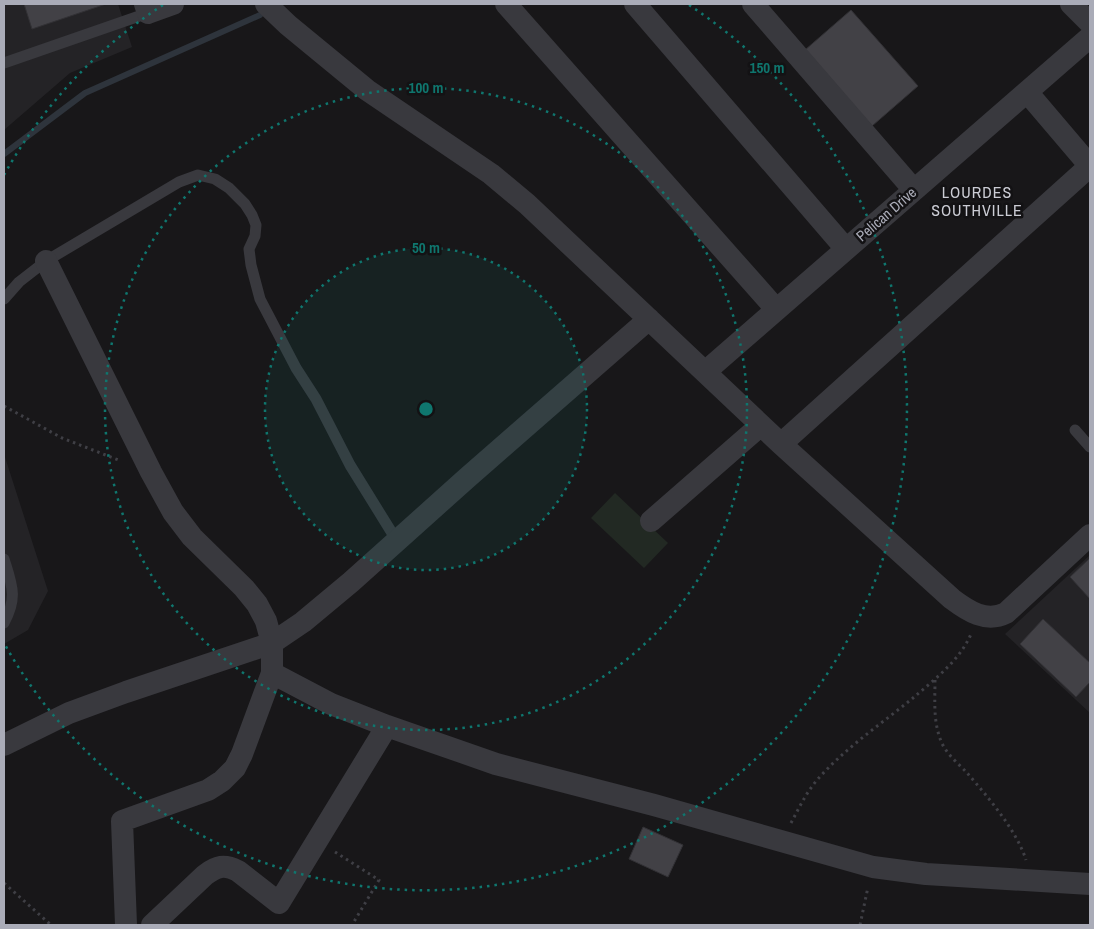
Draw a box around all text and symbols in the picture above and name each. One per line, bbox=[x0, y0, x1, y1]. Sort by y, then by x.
text: 150 m bbox=[750, 57, 784, 78]
text: 100 m bbox=[409, 77, 443, 98]
district label: LOURDES SOUTHVILLE bbox=[931, 181, 1023, 221]
street label: Pelican Drive bbox=[851, 182, 921, 246]
text: 50 m bbox=[412, 237, 440, 258]
centre of rings bbox=[417, 400, 435, 418]

